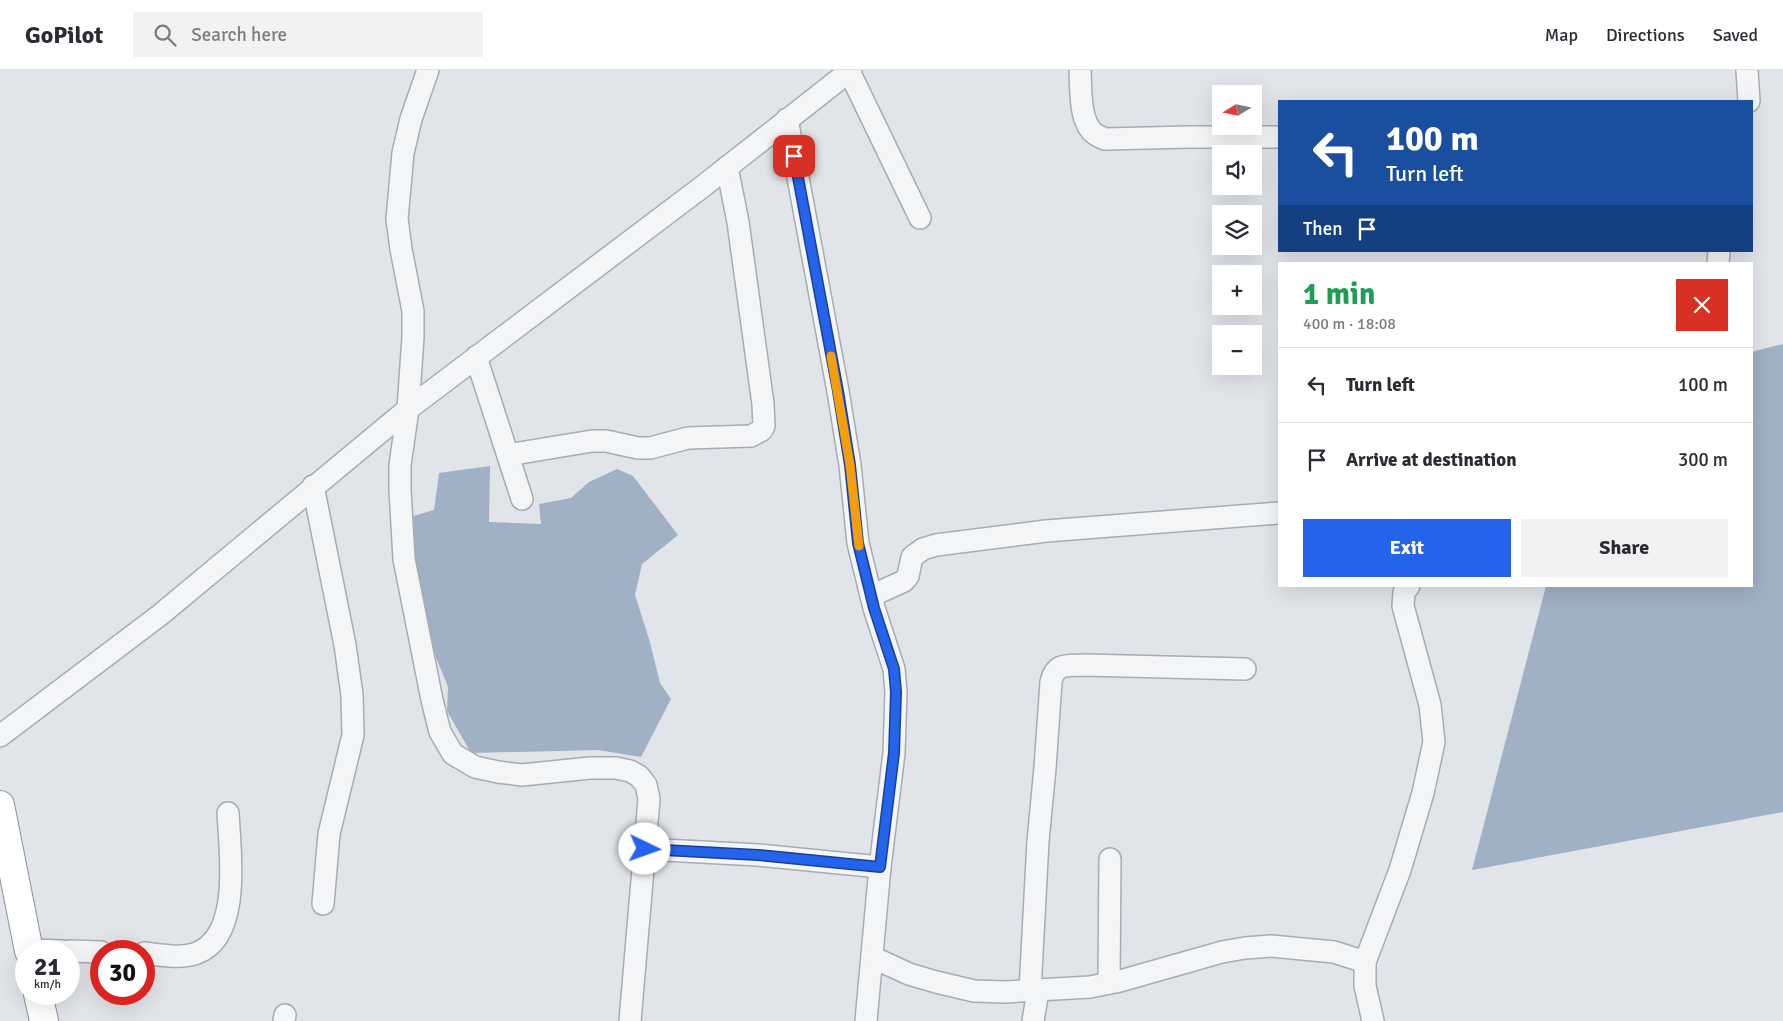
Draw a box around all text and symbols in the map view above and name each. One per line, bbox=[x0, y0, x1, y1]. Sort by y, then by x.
search box bbox=[133, 12, 483, 57]
text: GoPilot bbox=[25, 20, 103, 50]
icon: search bbox=[151, 21, 179, 49]
text: Search here bbox=[191, 23, 287, 47]
text: Map bbox=[1545, 24, 1578, 46]
text: Directions bbox=[1606, 24, 1685, 46]
text: Saved bbox=[1713, 24, 1758, 46]
north arrow bbox=[1212, 85, 1262, 135]
map controls bbox=[1212, 85, 1262, 375]
text: 100 m bbox=[1386, 117, 1479, 160]
icon: left bbox=[1303, 120, 1368, 185]
pin bbox=[773, 135, 815, 177]
icon: arrive bbox=[780, 142, 808, 170]
button: sound bbox=[1212, 145, 1262, 195]
text: Turn left bbox=[1386, 160, 1464, 187]
button: layers bbox=[1212, 205, 1262, 255]
icon: arrive bbox=[1353, 215, 1381, 243]
text: Then bbox=[1303, 217, 1343, 241]
button: + bbox=[1212, 265, 1262, 315]
text: 1 min bbox=[1303, 276, 1375, 313]
button: close bbox=[1676, 279, 1728, 331]
text: 400 m · 18:08 bbox=[1303, 314, 1396, 334]
button: − bbox=[1212, 325, 1262, 375]
icon: left bbox=[1303, 371, 1331, 399]
text: Turn left bbox=[1346, 373, 1415, 397]
text: 100 m bbox=[1678, 373, 1728, 397]
icon: arrive bbox=[1303, 446, 1331, 474]
text: Arrive at destination bbox=[1346, 448, 1517, 472]
text: 300 m bbox=[1678, 448, 1728, 472]
button: Exit bbox=[1303, 519, 1511, 577]
button: Share bbox=[1521, 519, 1728, 577]
position arrow bbox=[618, 822, 670, 874]
speed limit sign: 30 bbox=[90, 940, 155, 1005]
text: 21 bbox=[34, 951, 61, 982]
text: km/h bbox=[34, 977, 61, 992]

